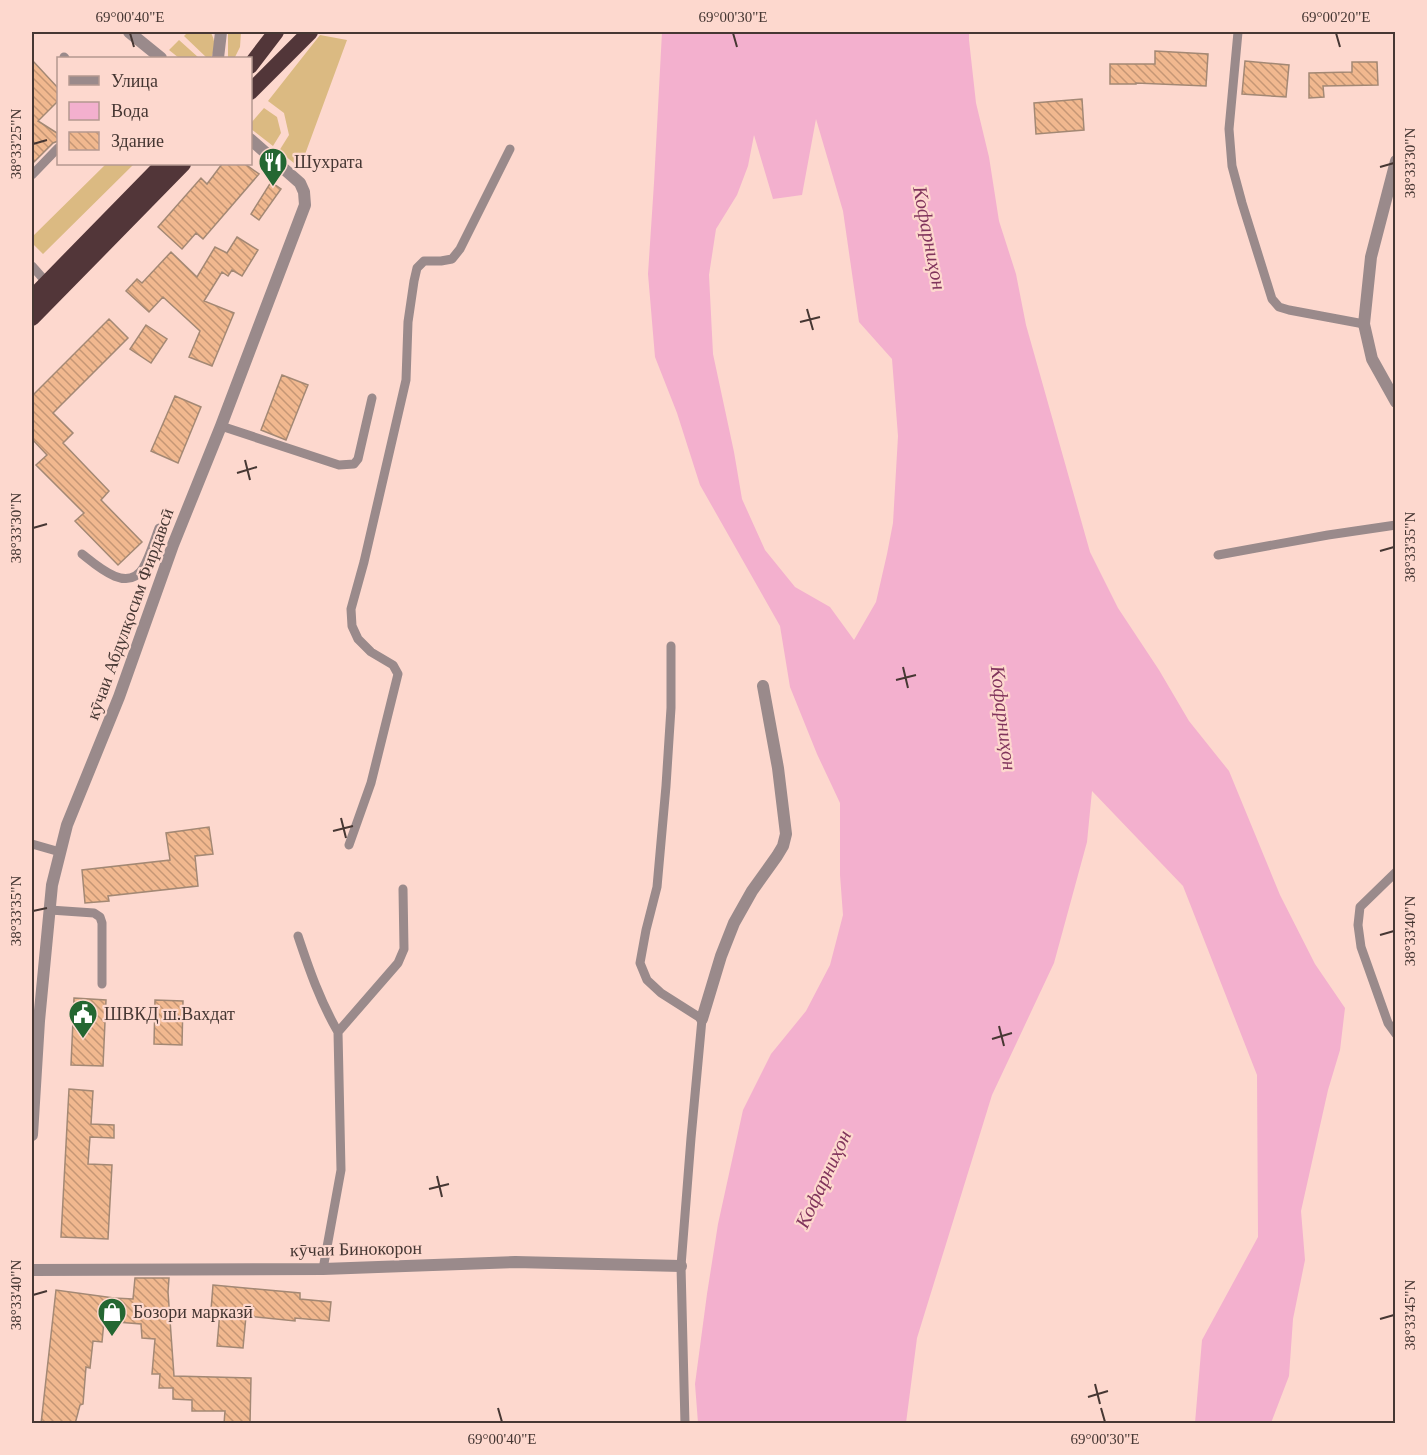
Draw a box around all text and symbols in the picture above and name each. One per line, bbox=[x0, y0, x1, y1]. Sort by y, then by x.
text: 69°00'40"E bbox=[96, 9, 165, 25]
text: 69°00'30"E bbox=[699, 9, 768, 25]
text: 69°00'20"E bbox=[1302, 9, 1371, 25]
legend bbox=[57, 57, 252, 165]
text: Улица bbox=[111, 71, 158, 91]
text: Вода bbox=[111, 101, 149, 121]
text: 38°33'25"N bbox=[8, 109, 24, 179]
text: 38°33'30"N bbox=[1402, 128, 1418, 198]
text: Здание bbox=[111, 131, 164, 151]
restaurant icon: Шухрата bbox=[257, 146, 289, 188]
place label: Шухрата bbox=[294, 152, 363, 172]
water label: Кофарниҳон bbox=[908, 183, 951, 292]
text: 38°33'30"N bbox=[8, 493, 24, 563]
street label: кӯчаи Абдулқосим Фирдавсӣ bbox=[82, 505, 178, 722]
text: 38°33'35"N bbox=[1402, 512, 1418, 582]
water label: Кофарниҳон bbox=[986, 663, 1021, 772]
text: 38°33'35"N bbox=[8, 876, 24, 946]
text: 38°33'40"N bbox=[1402, 896, 1418, 966]
public building icon: ШВКД ш.Вахдат bbox=[67, 998, 99, 1040]
place label: ШВКД ш.Вахдат bbox=[104, 1004, 235, 1024]
water label: Кофарниҳон bbox=[790, 1127, 856, 1233]
street label: кӯчаи Бинокорон bbox=[290, 1238, 423, 1260]
text: 38°33'40"N bbox=[8, 1260, 24, 1330]
text: 38°33'45"N bbox=[1402, 1280, 1418, 1350]
shop icon: Бозори марказӣ bbox=[96, 1296, 128, 1338]
place label: Бозори марказӣ bbox=[133, 1302, 253, 1322]
text: 69°00'40"E bbox=[468, 1431, 537, 1447]
text: 69°00'30"E bbox=[1071, 1431, 1140, 1447]

